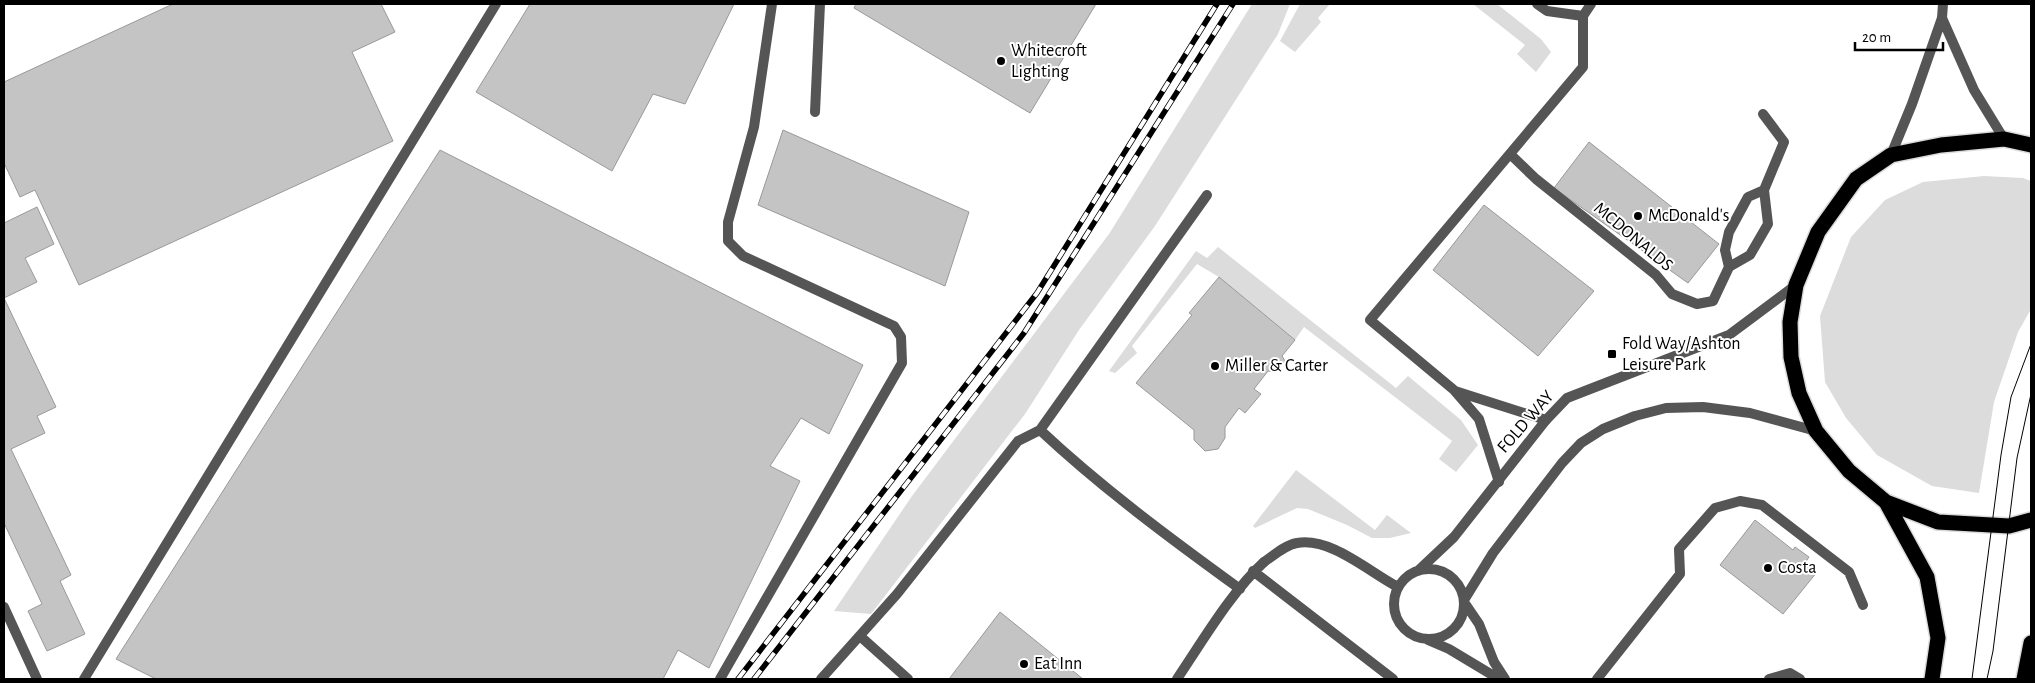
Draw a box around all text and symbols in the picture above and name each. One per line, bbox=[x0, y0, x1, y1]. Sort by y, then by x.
scale bar bbox=[1855, 20, 1942, 52]
text: 20 m bbox=[1862, 30, 1891, 45]
place label: Whitecroft Lighting bbox=[1011, 42, 1087, 81]
marker: Whitecroft Lighting bbox=[995, 55, 1007, 67]
street label: MCDONALDS bbox=[1590, 199, 1676, 275]
place label: McDonald's bbox=[1648, 207, 1730, 225]
marker: McDonald's bbox=[1632, 210, 1644, 222]
place label: Fold Way/Ashton Leisure Park bbox=[1622, 335, 1741, 374]
marker: Fold Way/Ashton Leisure Park bbox=[1606, 348, 1618, 360]
place label: Miller & Carter bbox=[1225, 357, 1328, 375]
marker: Miller & Carter bbox=[1209, 360, 1221, 372]
street label: FOLD WAY bbox=[1494, 387, 1558, 457]
place label: Costa bbox=[1778, 559, 1817, 577]
marker: Costa bbox=[1762, 562, 1774, 574]
place label: Eat Inn bbox=[1034, 655, 1082, 673]
marker: Eat Inn bbox=[1018, 658, 1030, 670]

